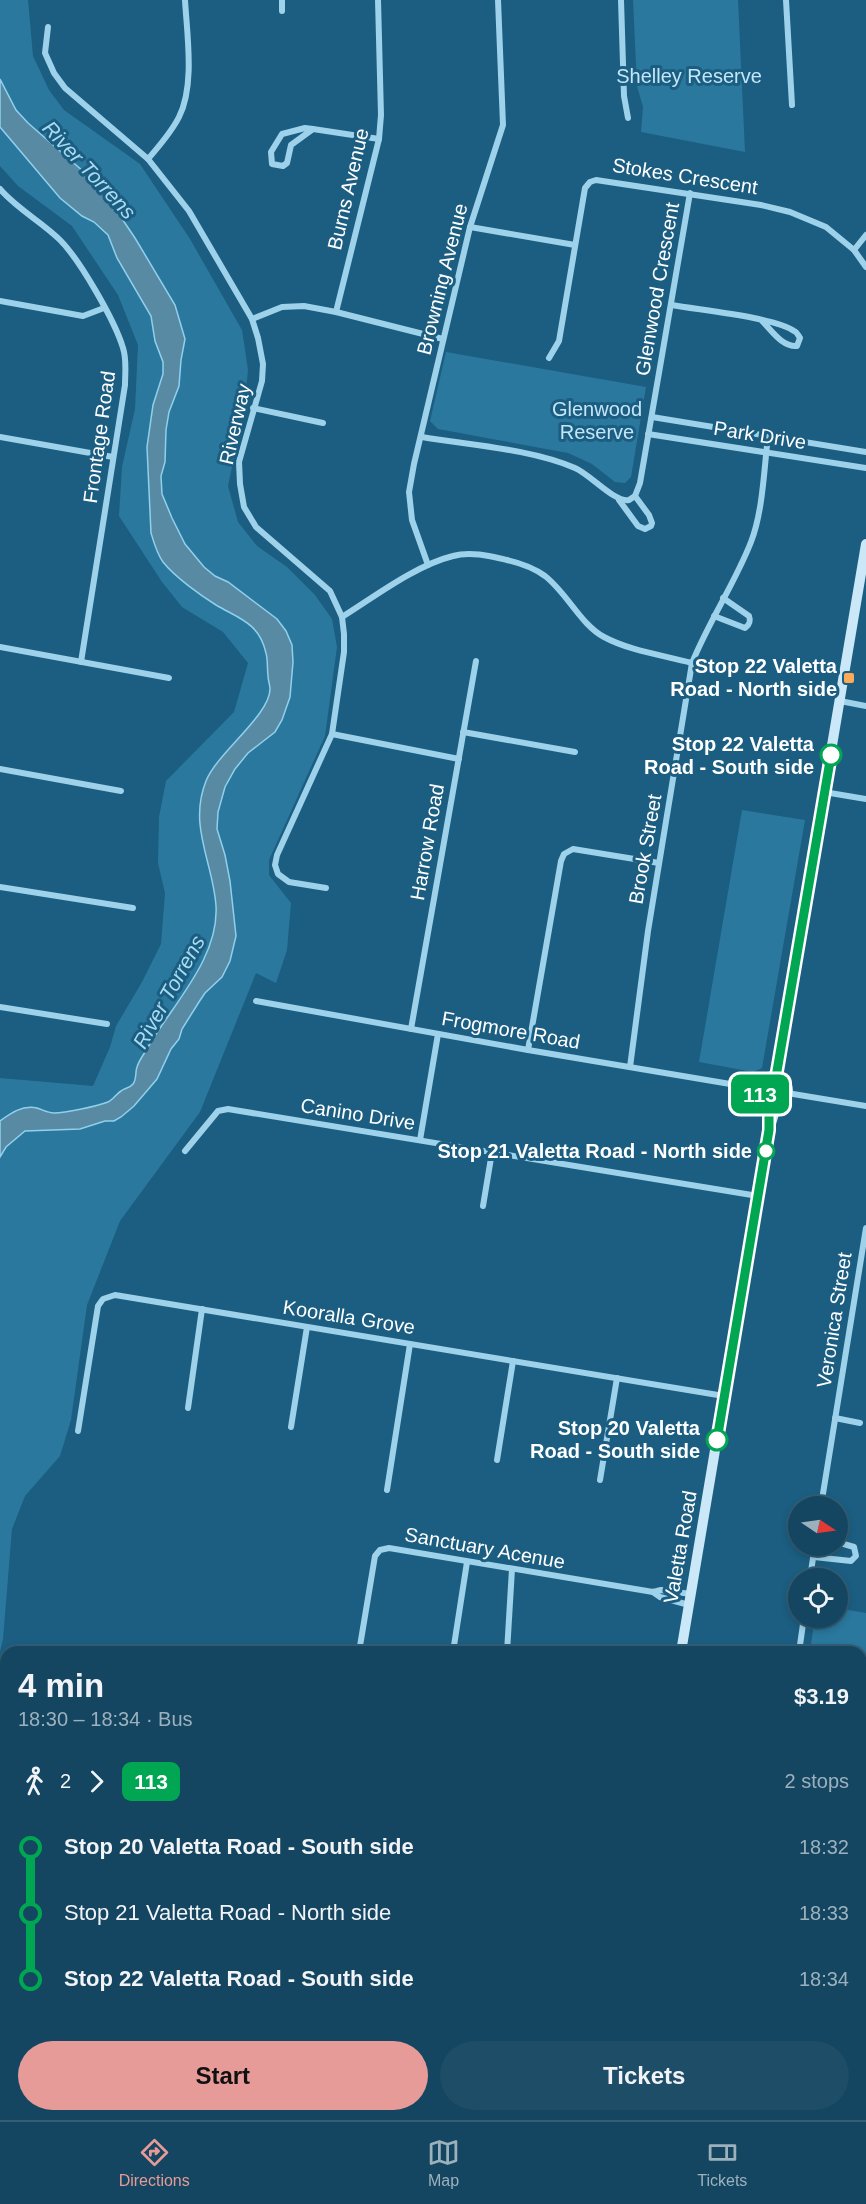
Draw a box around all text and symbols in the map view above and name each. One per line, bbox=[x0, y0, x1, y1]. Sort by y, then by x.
park label: Shelley Reserve bbox=[616, 65, 762, 87]
water label: River Torrens bbox=[38, 116, 141, 224]
street label: Burns Avenue bbox=[323, 126, 373, 252]
street label: Stokes Crescent bbox=[611, 154, 760, 198]
street label: Glenwood Crescent bbox=[631, 200, 683, 377]
street label: Browning Avenue bbox=[413, 201, 471, 357]
street label: Frontage Road bbox=[79, 369, 119, 505]
street label: Riverway bbox=[215, 381, 255, 467]
park label: Glenwood Reserve bbox=[552, 398, 642, 443]
street label: Park Drive bbox=[712, 417, 808, 453]
place label: Stop 22 Valetta Road - North side bbox=[670, 655, 838, 700]
marker: Stop 22 Valetta Road - North side bbox=[842, 671, 856, 685]
place label: Stop 22 Valetta Road - South side bbox=[644, 733, 815, 778]
marker: Stop 22 Valetta Road - South side bbox=[820, 744, 842, 766]
street label: Harrow Road bbox=[406, 782, 448, 902]
street label: Brook Street bbox=[625, 792, 666, 906]
water label: River Torrens bbox=[128, 931, 209, 1052]
street label: Frogmore Road bbox=[440, 1007, 582, 1053]
line badge: 113 bbox=[726, 1074, 795, 1114]
text: 113 bbox=[743, 1083, 777, 1106]
street label: Canino Drive bbox=[299, 1094, 417, 1134]
place label: Stop 21 Valetta Road - North side bbox=[437, 1140, 752, 1162]
marker: Stop 21 Valetta Road - North side bbox=[757, 1142, 775, 1160]
street label: Veronica Street bbox=[812, 1250, 856, 1389]
street label: Kooralla Grove bbox=[281, 1296, 417, 1338]
place label: Stop 20 Valetta Road - South side bbox=[530, 1417, 701, 1462]
marker: Stop 20 Valetta Road - South side bbox=[706, 1429, 728, 1451]
street label: Valetta Road bbox=[659, 1489, 701, 1605]
north arrow bbox=[788, 1496, 848, 1556]
map controls bbox=[788, 1496, 848, 1628]
street label: Sanctuary Acenue bbox=[403, 1523, 567, 1573]
button: locate bbox=[788, 1568, 848, 1628]
text: 4 min bbox=[18, 1667, 104, 1704]
text: $3.19 bbox=[794, 1684, 849, 1709]
text: 18:30 – 18:34 · Bus bbox=[18, 1708, 193, 1730]
icon: walk bbox=[18, 1765, 51, 1798]
icon: forward bbox=[80, 1765, 113, 1798]
text: 2 bbox=[60, 1770, 71, 1792]
text: 113 bbox=[134, 1770, 168, 1793]
text: 2 stops bbox=[785, 1770, 849, 1792]
text: Stop 20 Valetta Road - South side bbox=[64, 1834, 414, 1859]
text: 18:32 bbox=[799, 1836, 849, 1858]
text: Stop 21 Valetta Road - North side bbox=[64, 1900, 391, 1925]
text: 18:33 bbox=[799, 1902, 849, 1924]
text: Stop 22 Valetta Road - South side bbox=[64, 1966, 414, 1991]
text: 18:34 bbox=[799, 1968, 849, 1990]
button: Start bbox=[18, 2041, 428, 2110]
button: Tickets bbox=[440, 2041, 849, 2110]
tab: Directions bbox=[119, 2136, 190, 2190]
tab: Map bbox=[427, 2136, 460, 2190]
tab: Tickets bbox=[697, 2136, 747, 2190]

